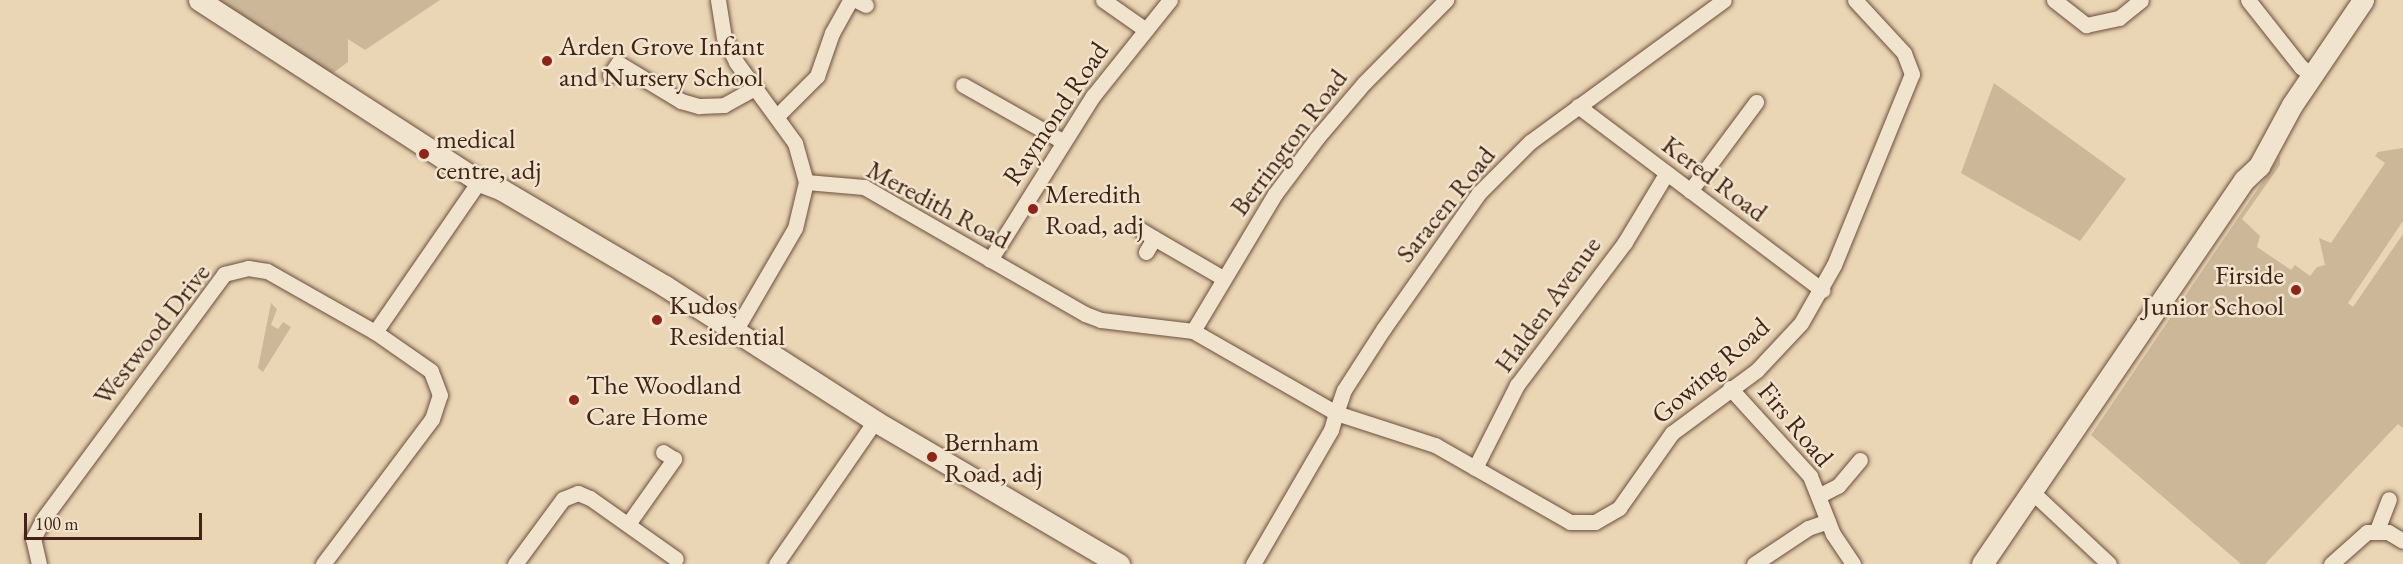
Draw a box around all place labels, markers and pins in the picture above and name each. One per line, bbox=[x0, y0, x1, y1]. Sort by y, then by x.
place label: Arden Grove Infant and Nursery School bbox=[559, 29, 764, 92]
marker: Arden Grove Infant and Nursery School bbox=[540, 54, 554, 68]
place label: medical centre, adj bbox=[436, 122, 541, 185]
marker: medical centre, adj bbox=[417, 147, 431, 161]
place label: Meredith Road, adj bbox=[1045, 177, 1144, 240]
marker: Meredith Road, adj bbox=[1026, 202, 1040, 216]
place label: Firside Junior School bbox=[2142, 258, 2284, 321]
marker: Firside Junior School bbox=[2289, 283, 2303, 297]
place label: Kudos Residential bbox=[669, 288, 785, 351]
marker: Kudos Residential bbox=[650, 313, 664, 327]
place label: The Woodland Care Home bbox=[586, 368, 742, 431]
marker: The Woodland Care Home bbox=[567, 393, 581, 407]
place label: Bernham Road, adj bbox=[944, 425, 1043, 488]
marker: Bernham Road, adj bbox=[925, 450, 939, 464]

